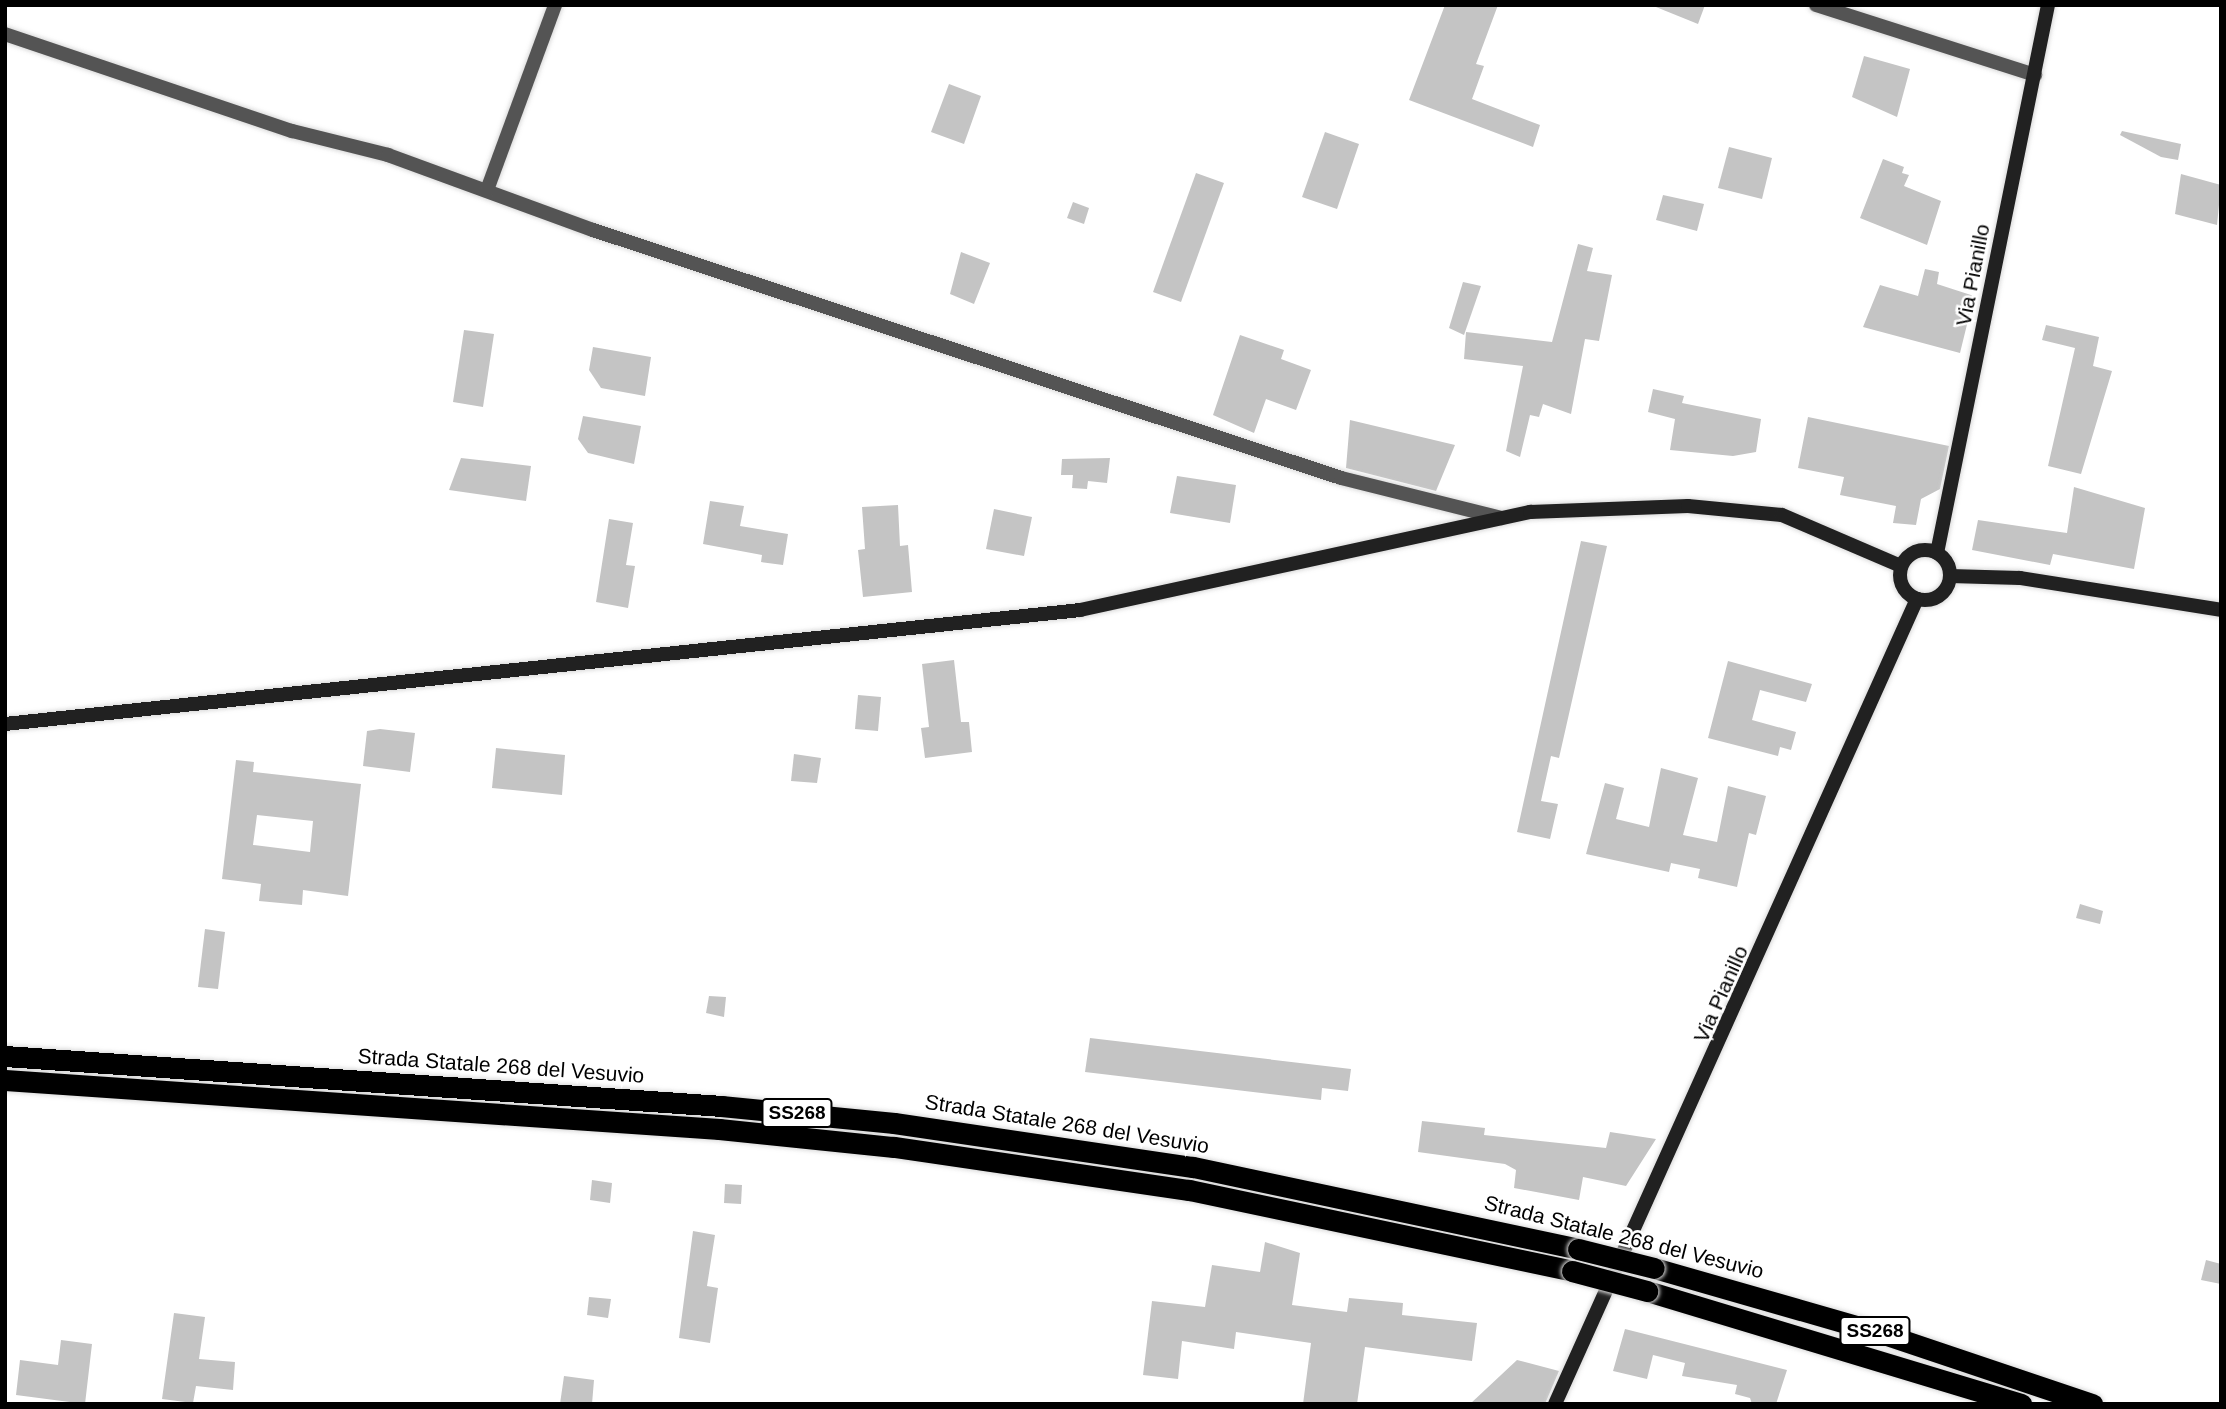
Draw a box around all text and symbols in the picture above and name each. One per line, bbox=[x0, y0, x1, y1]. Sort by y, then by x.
street label: Via Pianillo bbox=[1951, 222, 1995, 328]
street label: Via Pianillo bbox=[1688, 942, 1754, 1046]
street label: Strada Statale 268 del Vesuvio bbox=[357, 1043, 645, 1089]
street label: Strada Statale 268 del Vesuvio bbox=[923, 1089, 1211, 1159]
road number: SS268 bbox=[760, 1098, 834, 1128]
street label: Strada Statale 268 del Vesuvio bbox=[1482, 1190, 1766, 1284]
road number: SS268 bbox=[1838, 1316, 1912, 1346]

